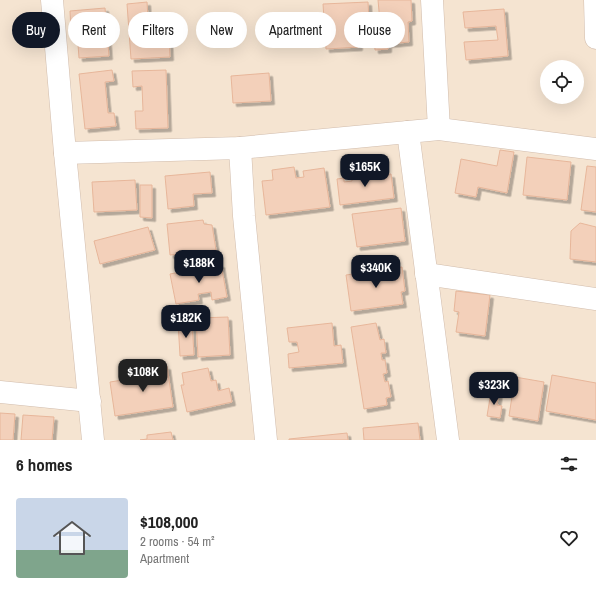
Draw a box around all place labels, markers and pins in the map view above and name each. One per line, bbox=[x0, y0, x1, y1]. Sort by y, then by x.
pin: $165K bbox=[337, 154, 393, 188]
pin: $188K bbox=[171, 250, 227, 284]
pin: $340K bbox=[348, 255, 404, 289]
pin: $182K bbox=[158, 305, 214, 339]
pin: $108K bbox=[115, 359, 171, 393]
pin: $323K bbox=[466, 372, 522, 406]

